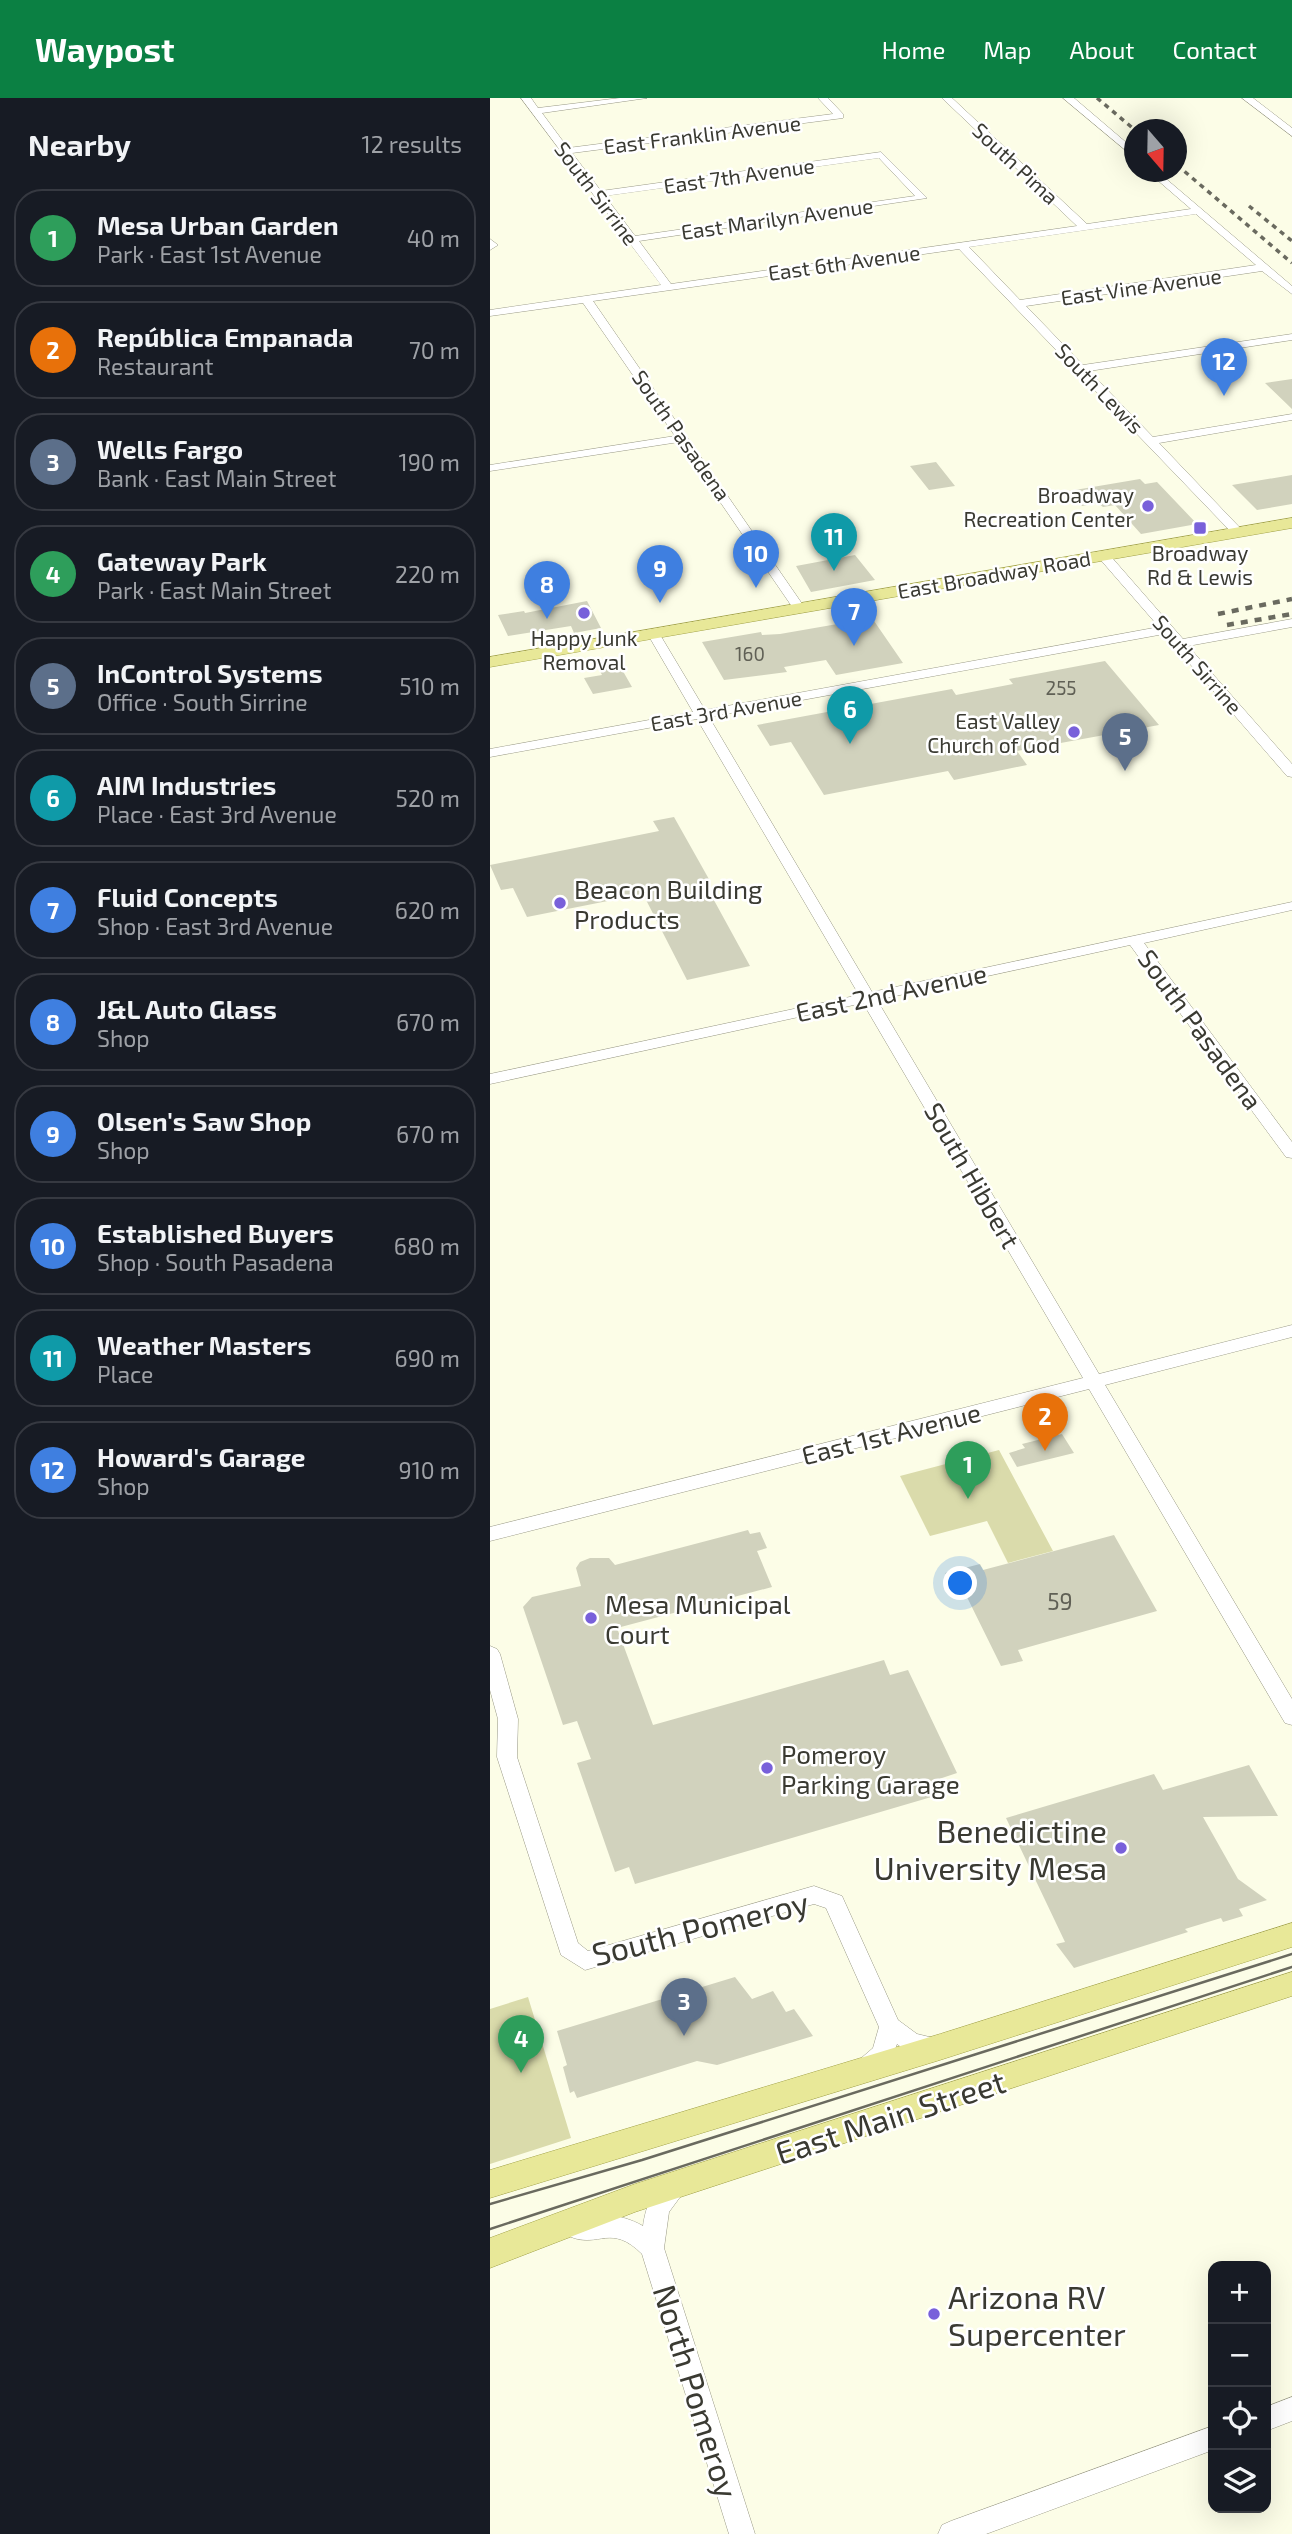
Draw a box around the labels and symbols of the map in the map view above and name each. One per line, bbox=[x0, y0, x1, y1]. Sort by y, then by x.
street label: East Franklin Avenue bbox=[602, 109, 802, 159]
street label: South Pima bbox=[968, 117, 1064, 209]
north arrow bbox=[1124, 119, 1187, 182]
street label: South Sirrine bbox=[550, 136, 644, 250]
street label: East 7th Avenue bbox=[662, 152, 816, 198]
street label: East Marilyn Avenue bbox=[679, 192, 875, 244]
street label: East 6th Avenue bbox=[766, 239, 922, 285]
street label: East Vine Avenue bbox=[1059, 262, 1223, 310]
street label: South Lewis bbox=[1051, 338, 1149, 438]
pin: 12 bbox=[1201, 338, 1247, 396]
street label: South Pasadena bbox=[628, 365, 736, 505]
place label: Broadway Recreation Center bbox=[963, 482, 1135, 531]
marker: Broadway Recreation Center bbox=[1140, 498, 1156, 514]
pin: 11 bbox=[811, 513, 857, 571]
marker: Broadway Rd & Lewis bbox=[1192, 520, 1208, 536]
pin: 10 bbox=[733, 530, 779, 588]
place label: Broadway Rd & Lewis bbox=[1147, 540, 1253, 589]
pin: 9 bbox=[637, 545, 683, 603]
street label: East Broadway Road bbox=[895, 545, 1093, 603]
pin: 8 bbox=[524, 561, 570, 619]
pin: 7 bbox=[831, 588, 877, 646]
marker: Happy Junk Removal bbox=[576, 605, 592, 621]
street label: South Sirrine bbox=[1148, 609, 1248, 719]
place label: Happy Junk Removal bbox=[531, 625, 638, 674]
house number: 160 bbox=[735, 642, 765, 665]
house number: 255 bbox=[1045, 676, 1077, 699]
street label: East 3rd Avenue bbox=[648, 684, 804, 736]
pin: 6 bbox=[827, 686, 873, 744]
place label: East Valley Church of God bbox=[927, 708, 1060, 757]
pin: 5 bbox=[1102, 713, 1148, 771]
marker: East Valley Church of God bbox=[1066, 724, 1082, 740]
place label: Beacon Building Products bbox=[574, 873, 763, 934]
marker: Beacon Building Products bbox=[552, 895, 568, 911]
street label: South Pasadena bbox=[1133, 943, 1269, 1115]
street label: East 2nd Avenue bbox=[793, 957, 989, 1027]
street label: South Hibbert bbox=[919, 1097, 1027, 1253]
pin: 2 bbox=[1022, 1393, 1068, 1451]
street label: East 1st Avenue bbox=[798, 1396, 984, 1470]
pin: 1 bbox=[945, 1441, 991, 1499]
your location bbox=[943, 1566, 977, 1600]
house number: 59 bbox=[1047, 1587, 1073, 1615]
place label: Mesa Municipal Court bbox=[605, 1588, 791, 1649]
marker: Mesa Municipal Court bbox=[583, 1610, 599, 1626]
place label: Pomeroy Parking Garage bbox=[781, 1738, 960, 1799]
marker: Pomeroy Parking Garage bbox=[759, 1760, 775, 1776]
place label: Benedictine University Mesa bbox=[874, 1811, 1107, 1886]
marker: Benedictine University Mesa bbox=[1113, 1840, 1129, 1856]
street label: South Pomeroy bbox=[588, 1882, 812, 1972]
pin: 3 bbox=[661, 1978, 707, 2036]
pin: 4 bbox=[498, 2015, 544, 2073]
street label: East Main Street bbox=[770, 2061, 1010, 2171]
place label: Arizona RV Supercenter bbox=[948, 2277, 1126, 2352]
street label: North Pomeroy bbox=[647, 2280, 747, 2502]
marker: Arizona RV Supercenter bbox=[926, 2306, 942, 2322]

